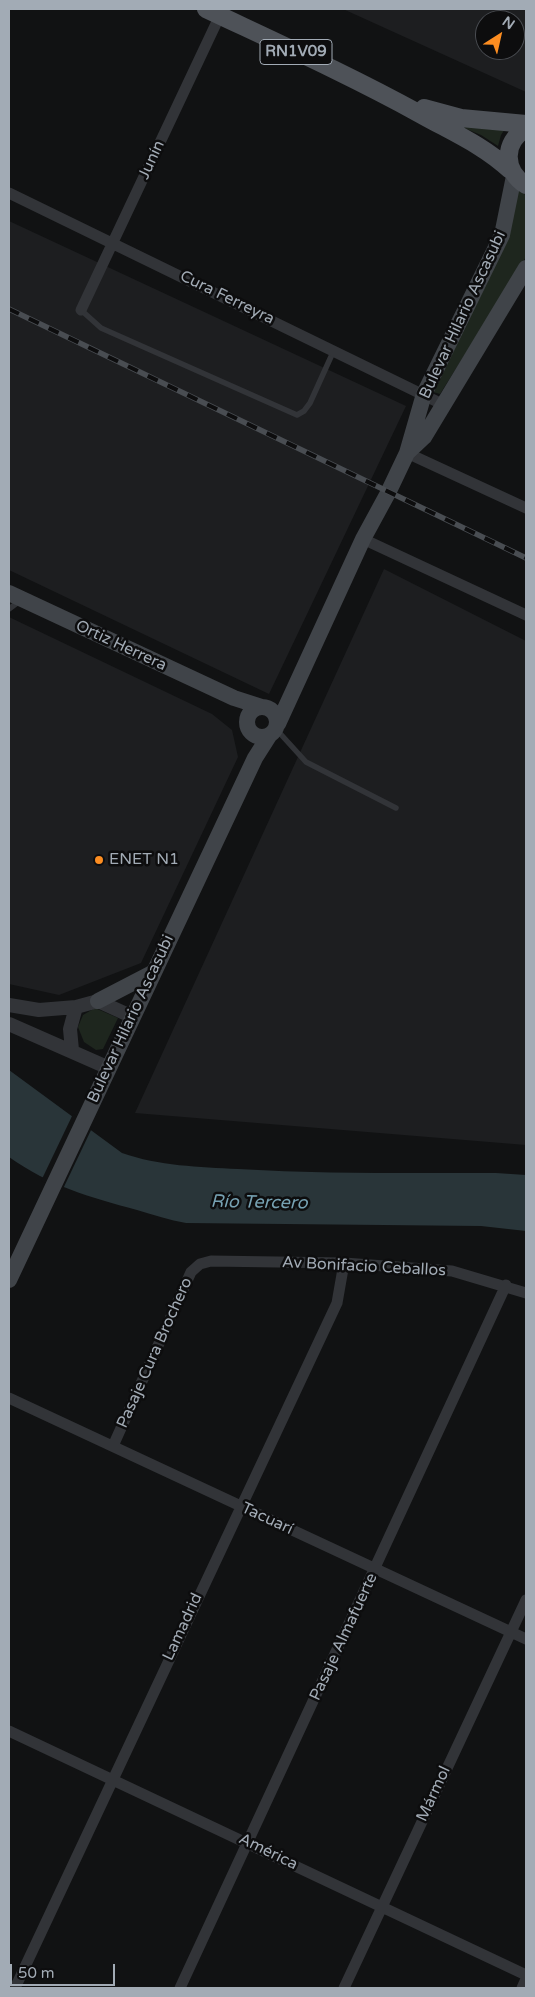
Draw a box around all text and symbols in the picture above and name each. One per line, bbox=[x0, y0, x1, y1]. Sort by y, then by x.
north arrow bbox=[475, 10, 525, 60]
text: N bbox=[499, 13, 518, 33]
road number: RN1V09 bbox=[260, 40, 332, 64]
street label: Junín bbox=[135, 138, 169, 182]
street label: Bulevar Hilario Ascasubi bbox=[416, 228, 510, 402]
street label: Cura Ferreyra bbox=[177, 267, 277, 329]
street label: Ortiz Herrera bbox=[72, 617, 170, 675]
place label: ENET N1 bbox=[109, 850, 179, 870]
marker: ENET N1 bbox=[93, 854, 105, 866]
street label: Bulevar Hilario Ascasubi bbox=[84, 932, 178, 1106]
water label: Río Tercero bbox=[210, 1191, 308, 1215]
street label: Av Bonifacio Ceballos bbox=[282, 1253, 446, 1281]
street label: Pasaje Cura Brochero bbox=[113, 1275, 197, 1431]
street label: Tacuarí bbox=[238, 1499, 296, 1539]
street label: Pasaje Almafuerte bbox=[306, 1570, 382, 1704]
street label: Lamadrid bbox=[159, 1590, 207, 1664]
street label: Mármol bbox=[413, 1763, 455, 1825]
street label: América bbox=[235, 1830, 301, 1874]
scale bar bbox=[12, 1954, 118, 1986]
text: 50 m bbox=[18, 1964, 55, 1982]

